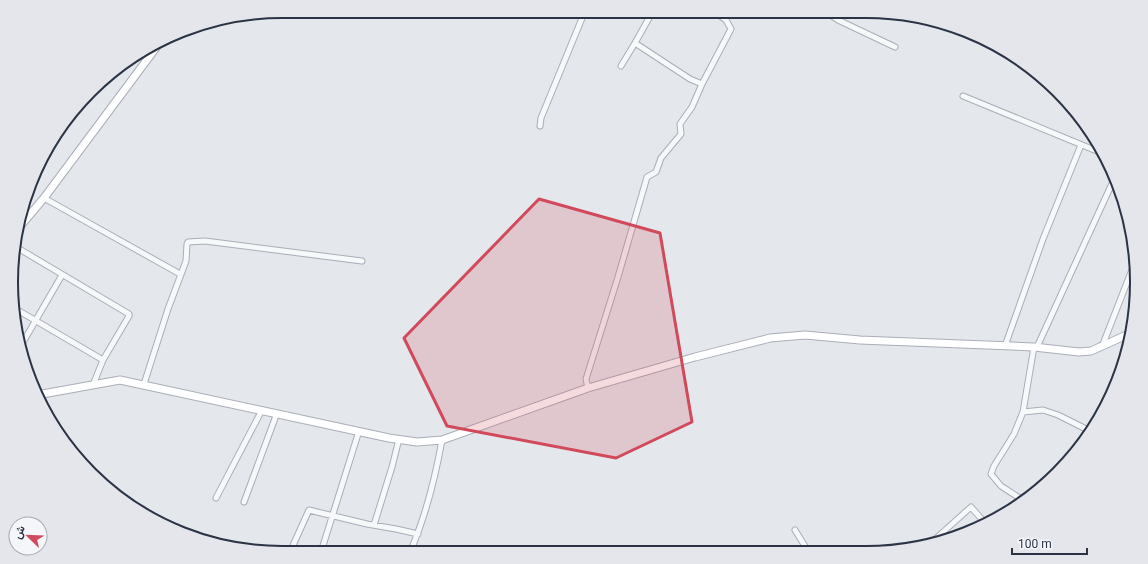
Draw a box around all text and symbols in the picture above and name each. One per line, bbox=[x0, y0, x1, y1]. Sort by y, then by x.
north arrow bbox=[8, 516, 48, 556]
text: ش bbox=[11, 524, 28, 541]
scale bar bbox=[1012, 530, 1087, 556]
text: 100 m bbox=[1018, 537, 1052, 551]

